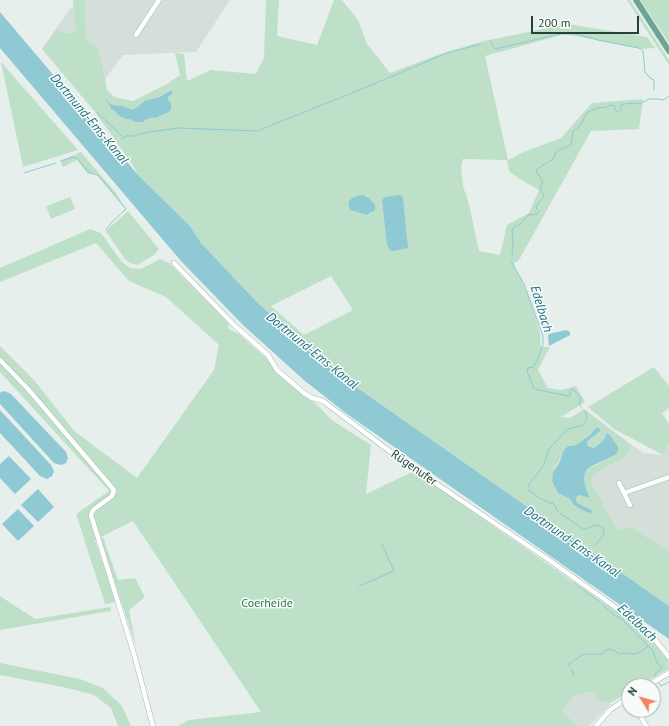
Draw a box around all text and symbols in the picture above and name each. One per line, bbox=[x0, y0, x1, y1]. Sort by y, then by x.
scale bar bbox=[533, 8, 641, 34]
text: 200 m bbox=[538, 15, 571, 30]
water label: Dortmund-Ems-Kanal bbox=[47, 70, 131, 168]
water label: Edelbach bbox=[526, 284, 556, 334]
water label: Dortmund-Ems-Kanal bbox=[263, 309, 361, 393]
street label: Rügenufer bbox=[388, 447, 440, 489]
water label: Dortmund-Ems-Kanal bbox=[521, 503, 623, 581]
park label: Coerheide bbox=[241, 597, 293, 611]
water label: Edelbach bbox=[614, 601, 660, 645]
north arrow bbox=[621, 678, 661, 718]
text: N bbox=[624, 684, 640, 698]

